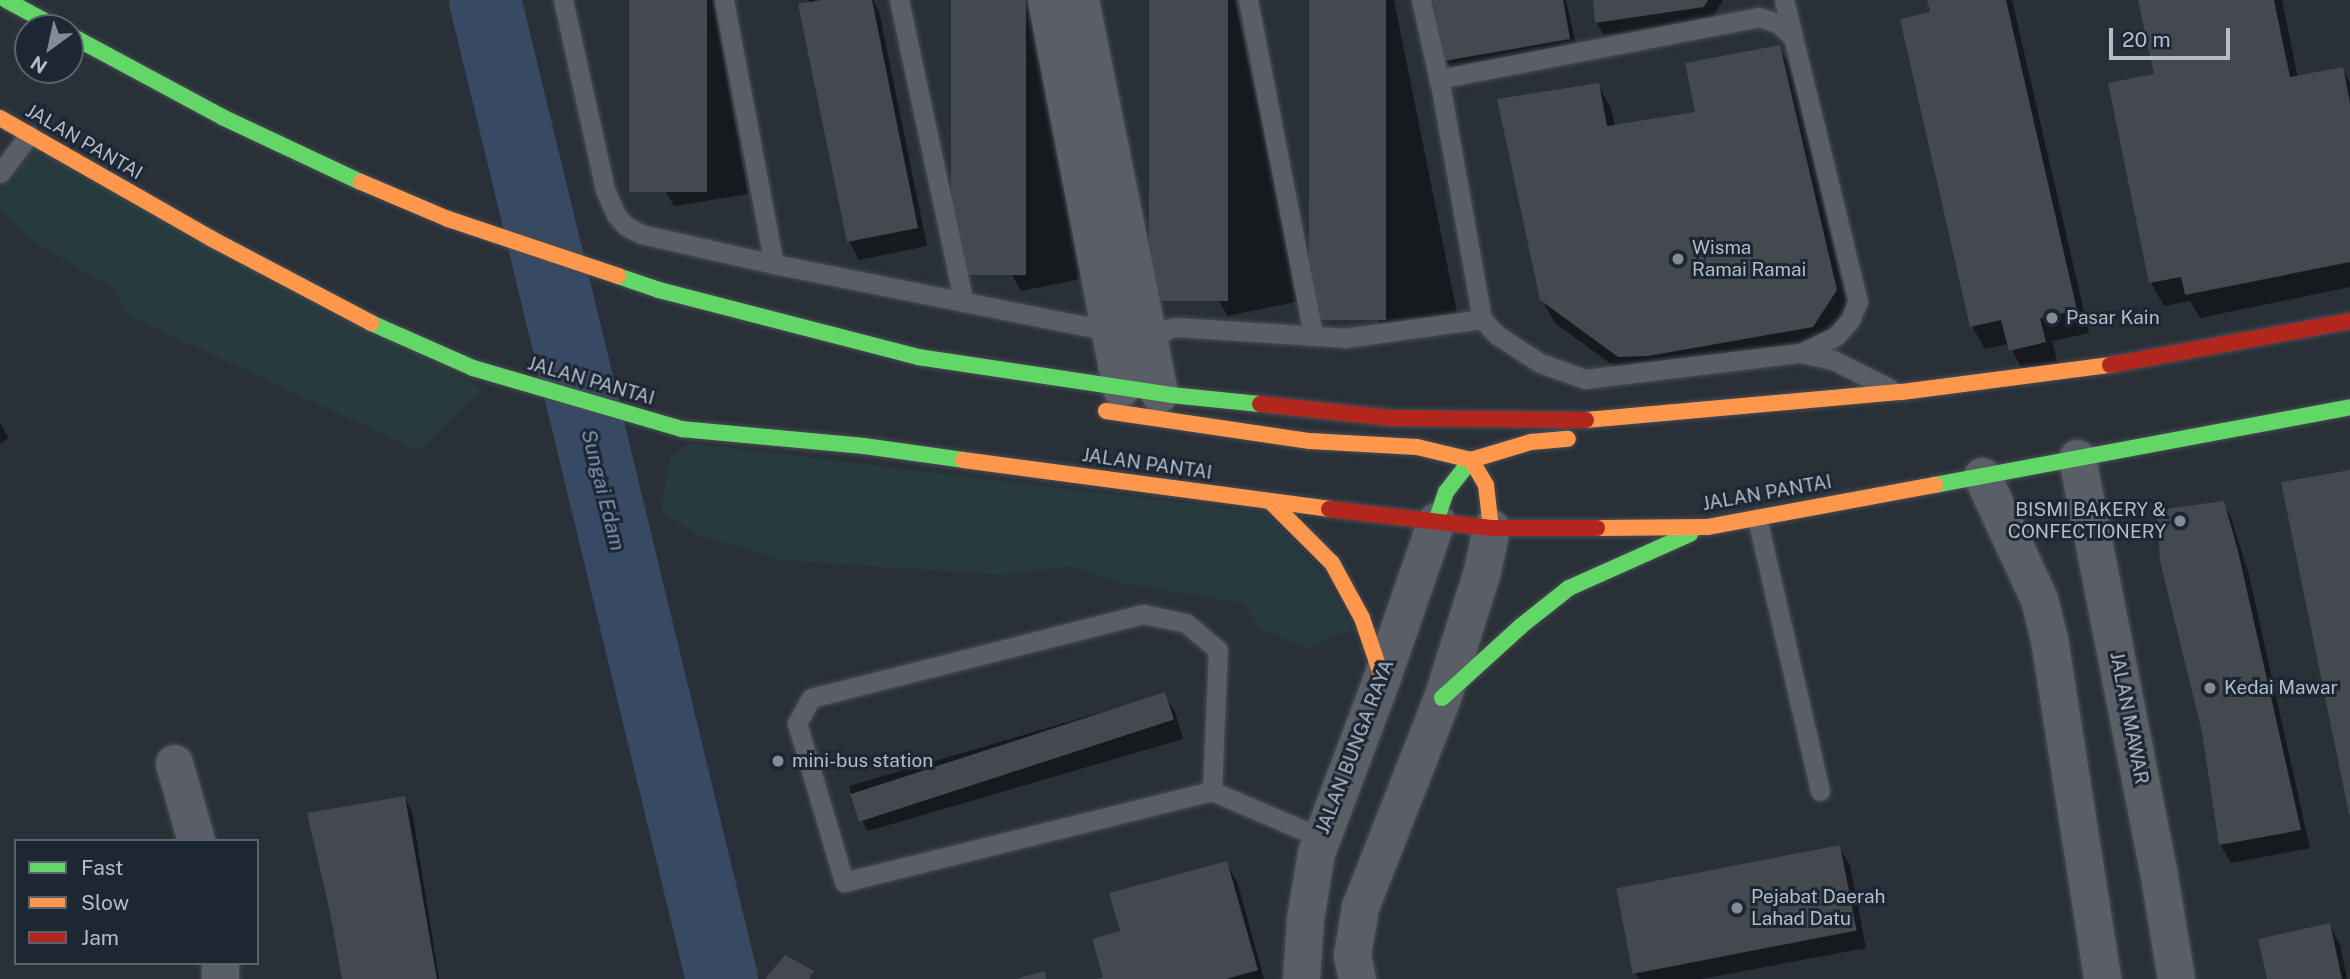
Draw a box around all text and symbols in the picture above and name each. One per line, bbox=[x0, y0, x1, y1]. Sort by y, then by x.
north arrow bbox=[14, 14, 84, 84]
scale bar bbox=[2112, 14, 2233, 58]
text: 20 m bbox=[2122, 27, 2171, 52]
text: N bbox=[26, 52, 51, 78]
street label: JALAN PANTAI bbox=[22, 99, 146, 185]
place label: Wisma Ramai Ramai bbox=[1692, 237, 1806, 281]
marker: Wisma Ramai Ramai bbox=[1670, 251, 1686, 267]
place label: Pasar Kain bbox=[2066, 307, 2160, 329]
marker: Pasar Kain bbox=[2044, 310, 2060, 326]
street label: JALAN PANTAI bbox=[525, 352, 657, 410]
water label: Sungai Edam bbox=[576, 427, 630, 553]
street label: JALAN PANTAI bbox=[1080, 444, 1214, 484]
street label: JALAN PANTAI bbox=[1700, 470, 1834, 516]
place label: BISMI BAKERY & CONFECTIONERY bbox=[2008, 499, 2166, 543]
marker: BISMI BAKERY & CONFECTIONERY bbox=[2172, 513, 2188, 529]
street label: JALAN MAWAR bbox=[2105, 650, 2153, 786]
street label: JALAN BUNGA RAYA bbox=[1311, 657, 1399, 837]
place label: Kedai Mawar bbox=[2224, 677, 2338, 699]
marker: Kedai Mawar bbox=[2202, 680, 2218, 696]
place label: mini-bus station bbox=[792, 750, 933, 772]
marker: mini-bus station bbox=[770, 753, 786, 769]
legend bbox=[14, 839, 259, 965]
text: Fast bbox=[81, 855, 123, 880]
place label: Pejabat Daerah Lahad Datu bbox=[1751, 886, 1885, 930]
text: Slow bbox=[81, 890, 129, 915]
marker: Pejabat Daerah Lahad Datu bbox=[1729, 900, 1745, 916]
text: Jam bbox=[81, 925, 119, 950]

